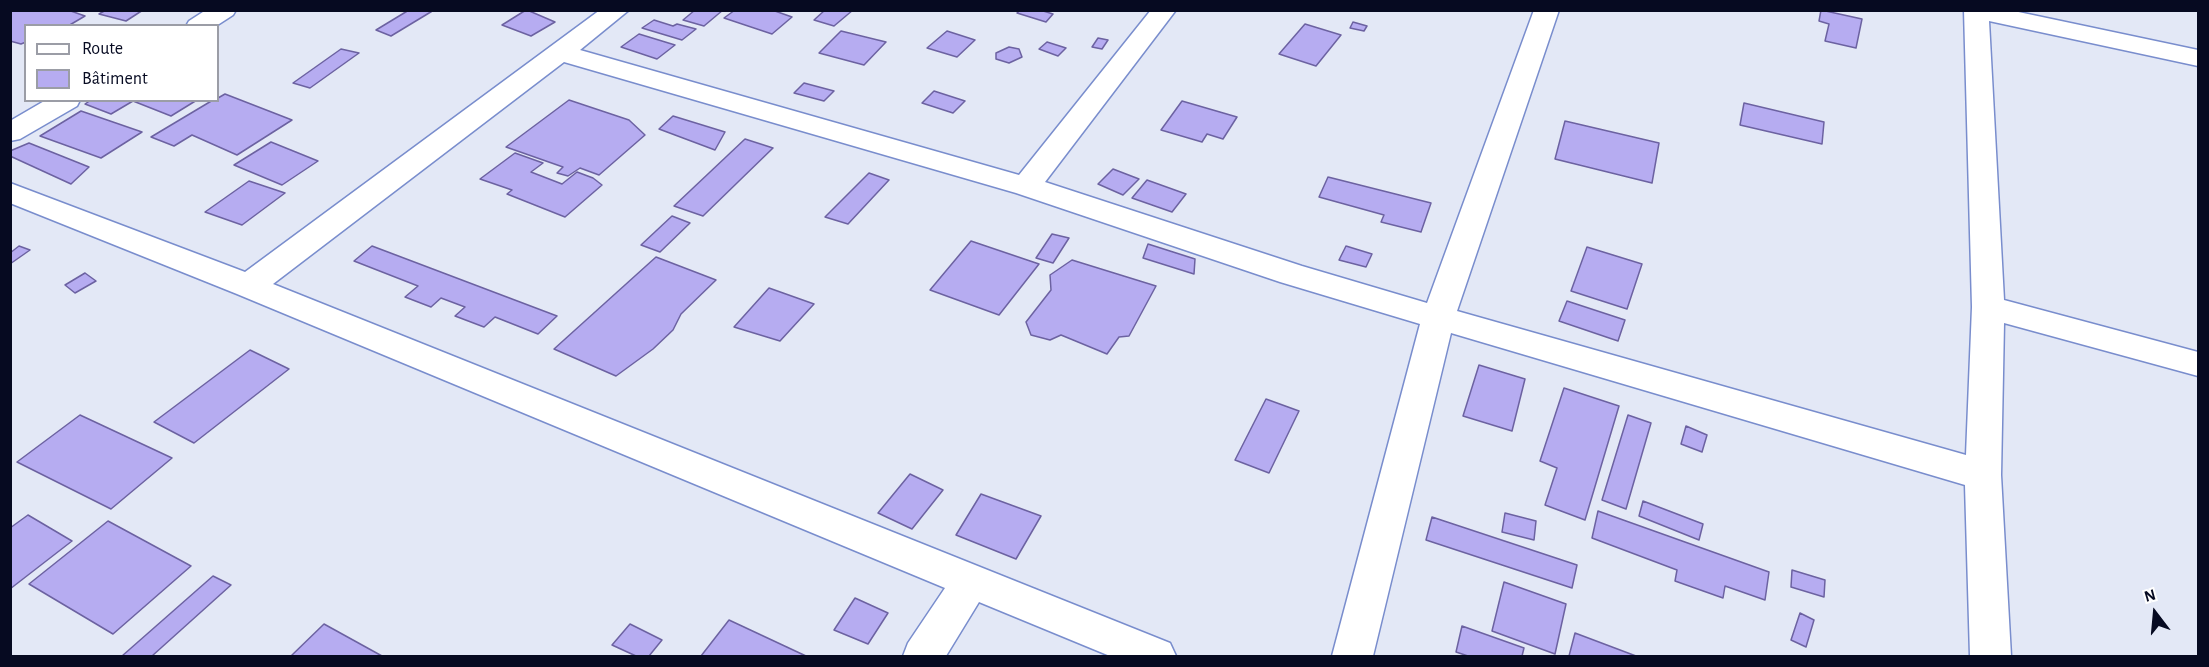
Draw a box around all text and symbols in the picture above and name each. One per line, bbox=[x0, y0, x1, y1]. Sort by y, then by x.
legend bbox=[24, 24, 219, 102]
text: Route bbox=[82, 40, 123, 58]
text: Bâtiment bbox=[82, 70, 148, 88]
north arrow bbox=[2125, 583, 2185, 643]
text: N bbox=[2142, 586, 2158, 605]

